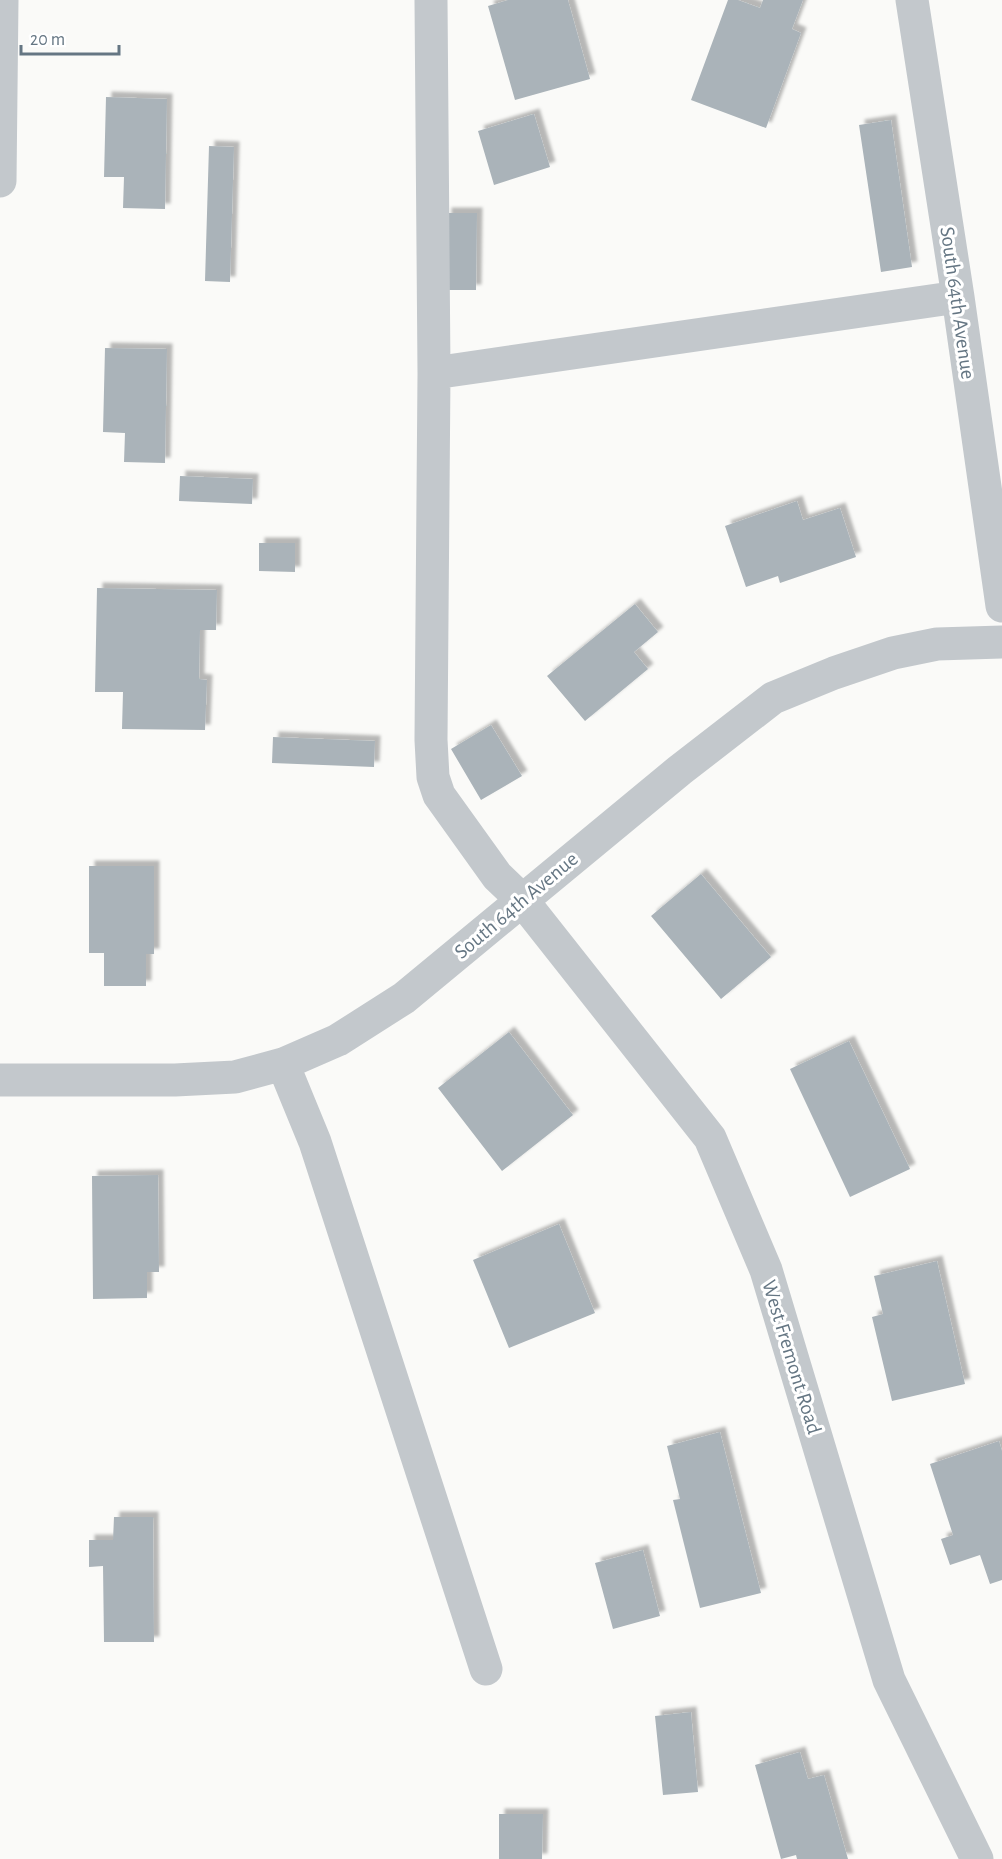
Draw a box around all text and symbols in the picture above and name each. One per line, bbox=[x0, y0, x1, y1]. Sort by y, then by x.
scale bar bbox=[21, 18, 118, 56]
text: 20 m bbox=[30, 31, 65, 49]
street label: South 64th Avenue bbox=[936, 225, 979, 381]
street label: South 64th Avenue bbox=[451, 848, 582, 963]
street label: West Fremont Road bbox=[758, 1278, 825, 1437]

